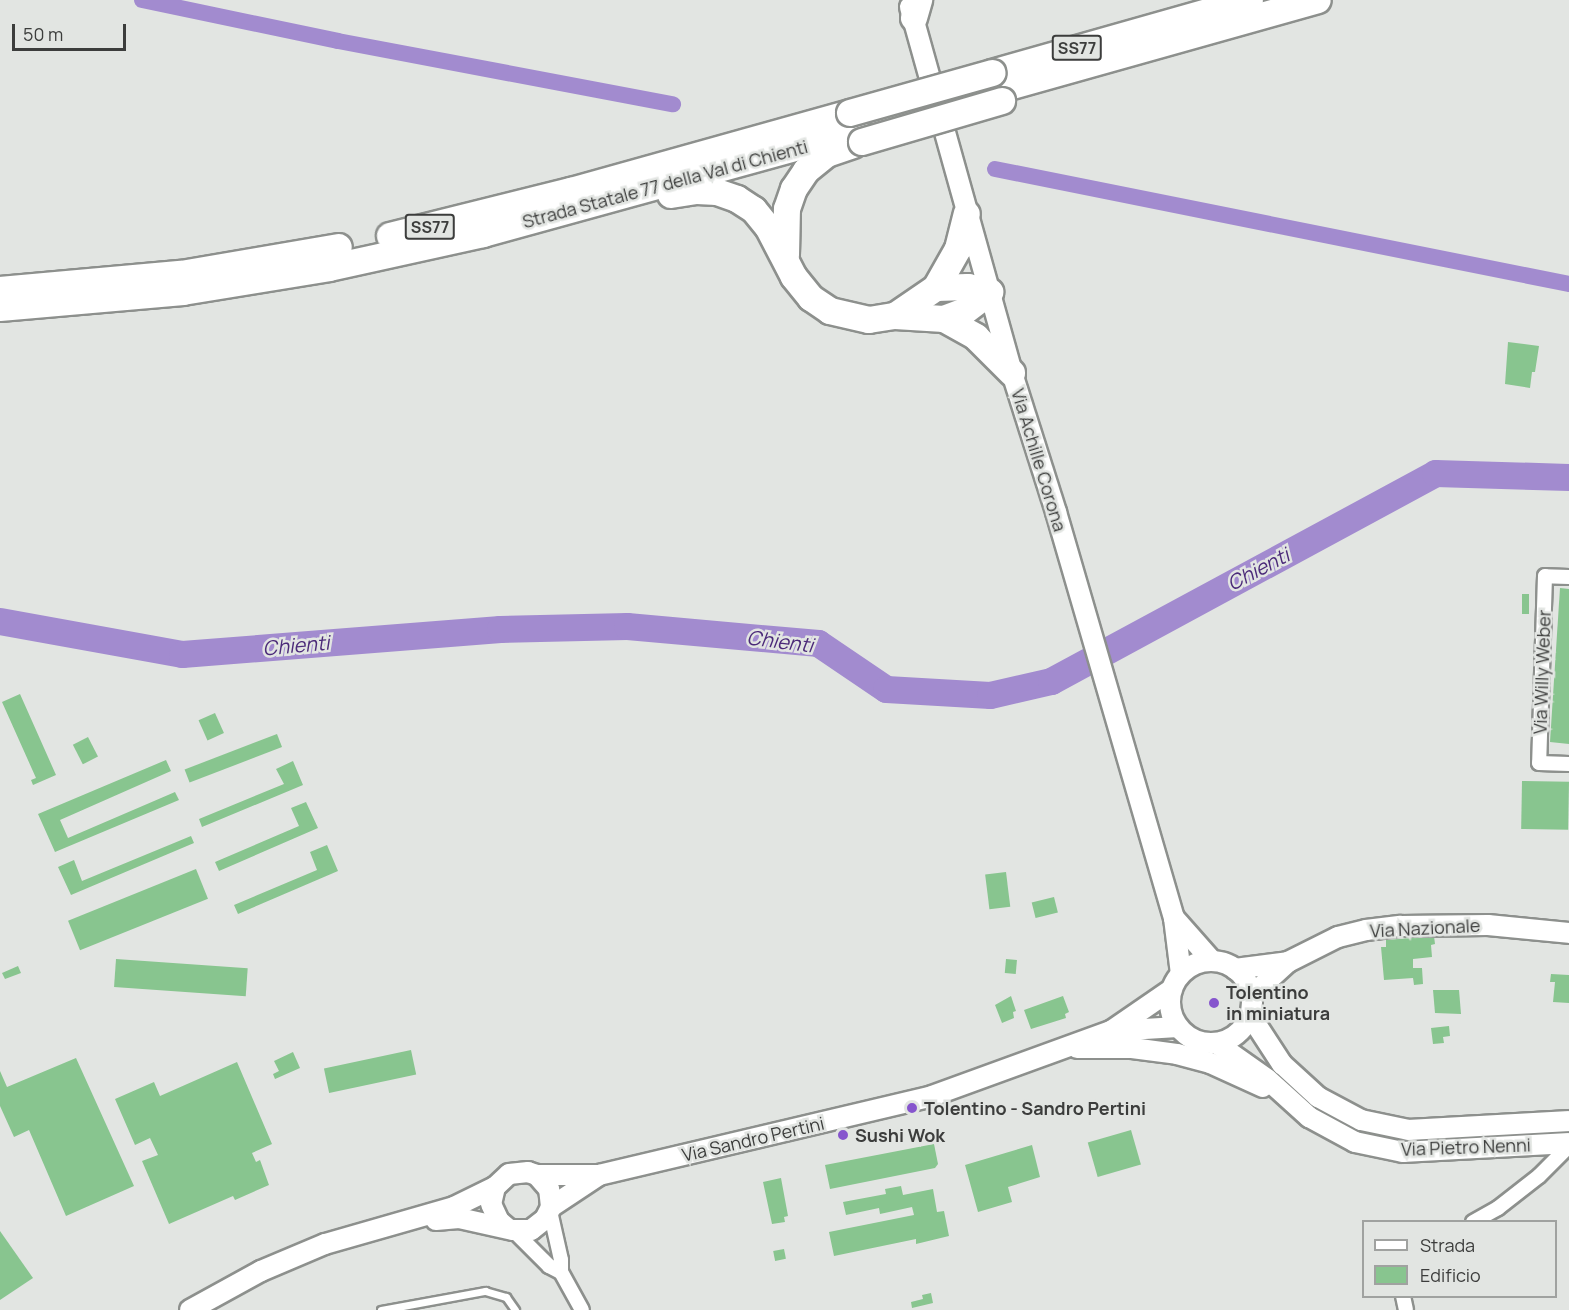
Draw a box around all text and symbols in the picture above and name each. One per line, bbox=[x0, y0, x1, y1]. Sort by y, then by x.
scale bar bbox=[15, 12, 129, 50]
text: 50 m bbox=[23, 22, 63, 46]
road number: SS77 bbox=[1052, 35, 1102, 61]
street label: Strada Statale 77 della Val di Chienti bbox=[520, 135, 810, 233]
road number: SS77 bbox=[404, 214, 456, 240]
street label: Via Achille Corona bbox=[1007, 386, 1071, 534]
water label: Chienti bbox=[1223, 543, 1293, 595]
street label: Via Willy Weber bbox=[1529, 609, 1555, 735]
water label: Chienti bbox=[745, 625, 815, 657]
water label: Chienti bbox=[262, 630, 330, 660]
street label: Via Nazionale bbox=[1369, 914, 1481, 942]
place label: Tolentino in miniatura bbox=[1226, 982, 1330, 1024]
marker: Tolentino in miniatura bbox=[1207, 996, 1221, 1010]
place label: Tolentino - Sandro Pertini bbox=[924, 1097, 1146, 1119]
marker: Tolentino - Sandro Pertini bbox=[905, 1101, 919, 1115]
street label: Via Sandro Pertini bbox=[680, 1112, 826, 1166]
place label: Sushi Wok bbox=[855, 1124, 945, 1146]
marker: Sushi Wok bbox=[836, 1128, 850, 1142]
street label: Via Pietro Nenni bbox=[1401, 1134, 1531, 1160]
legend bbox=[1362, 1220, 1557, 1298]
text: Strada bbox=[1420, 1233, 1475, 1257]
text: Edificio bbox=[1420, 1263, 1481, 1287]

